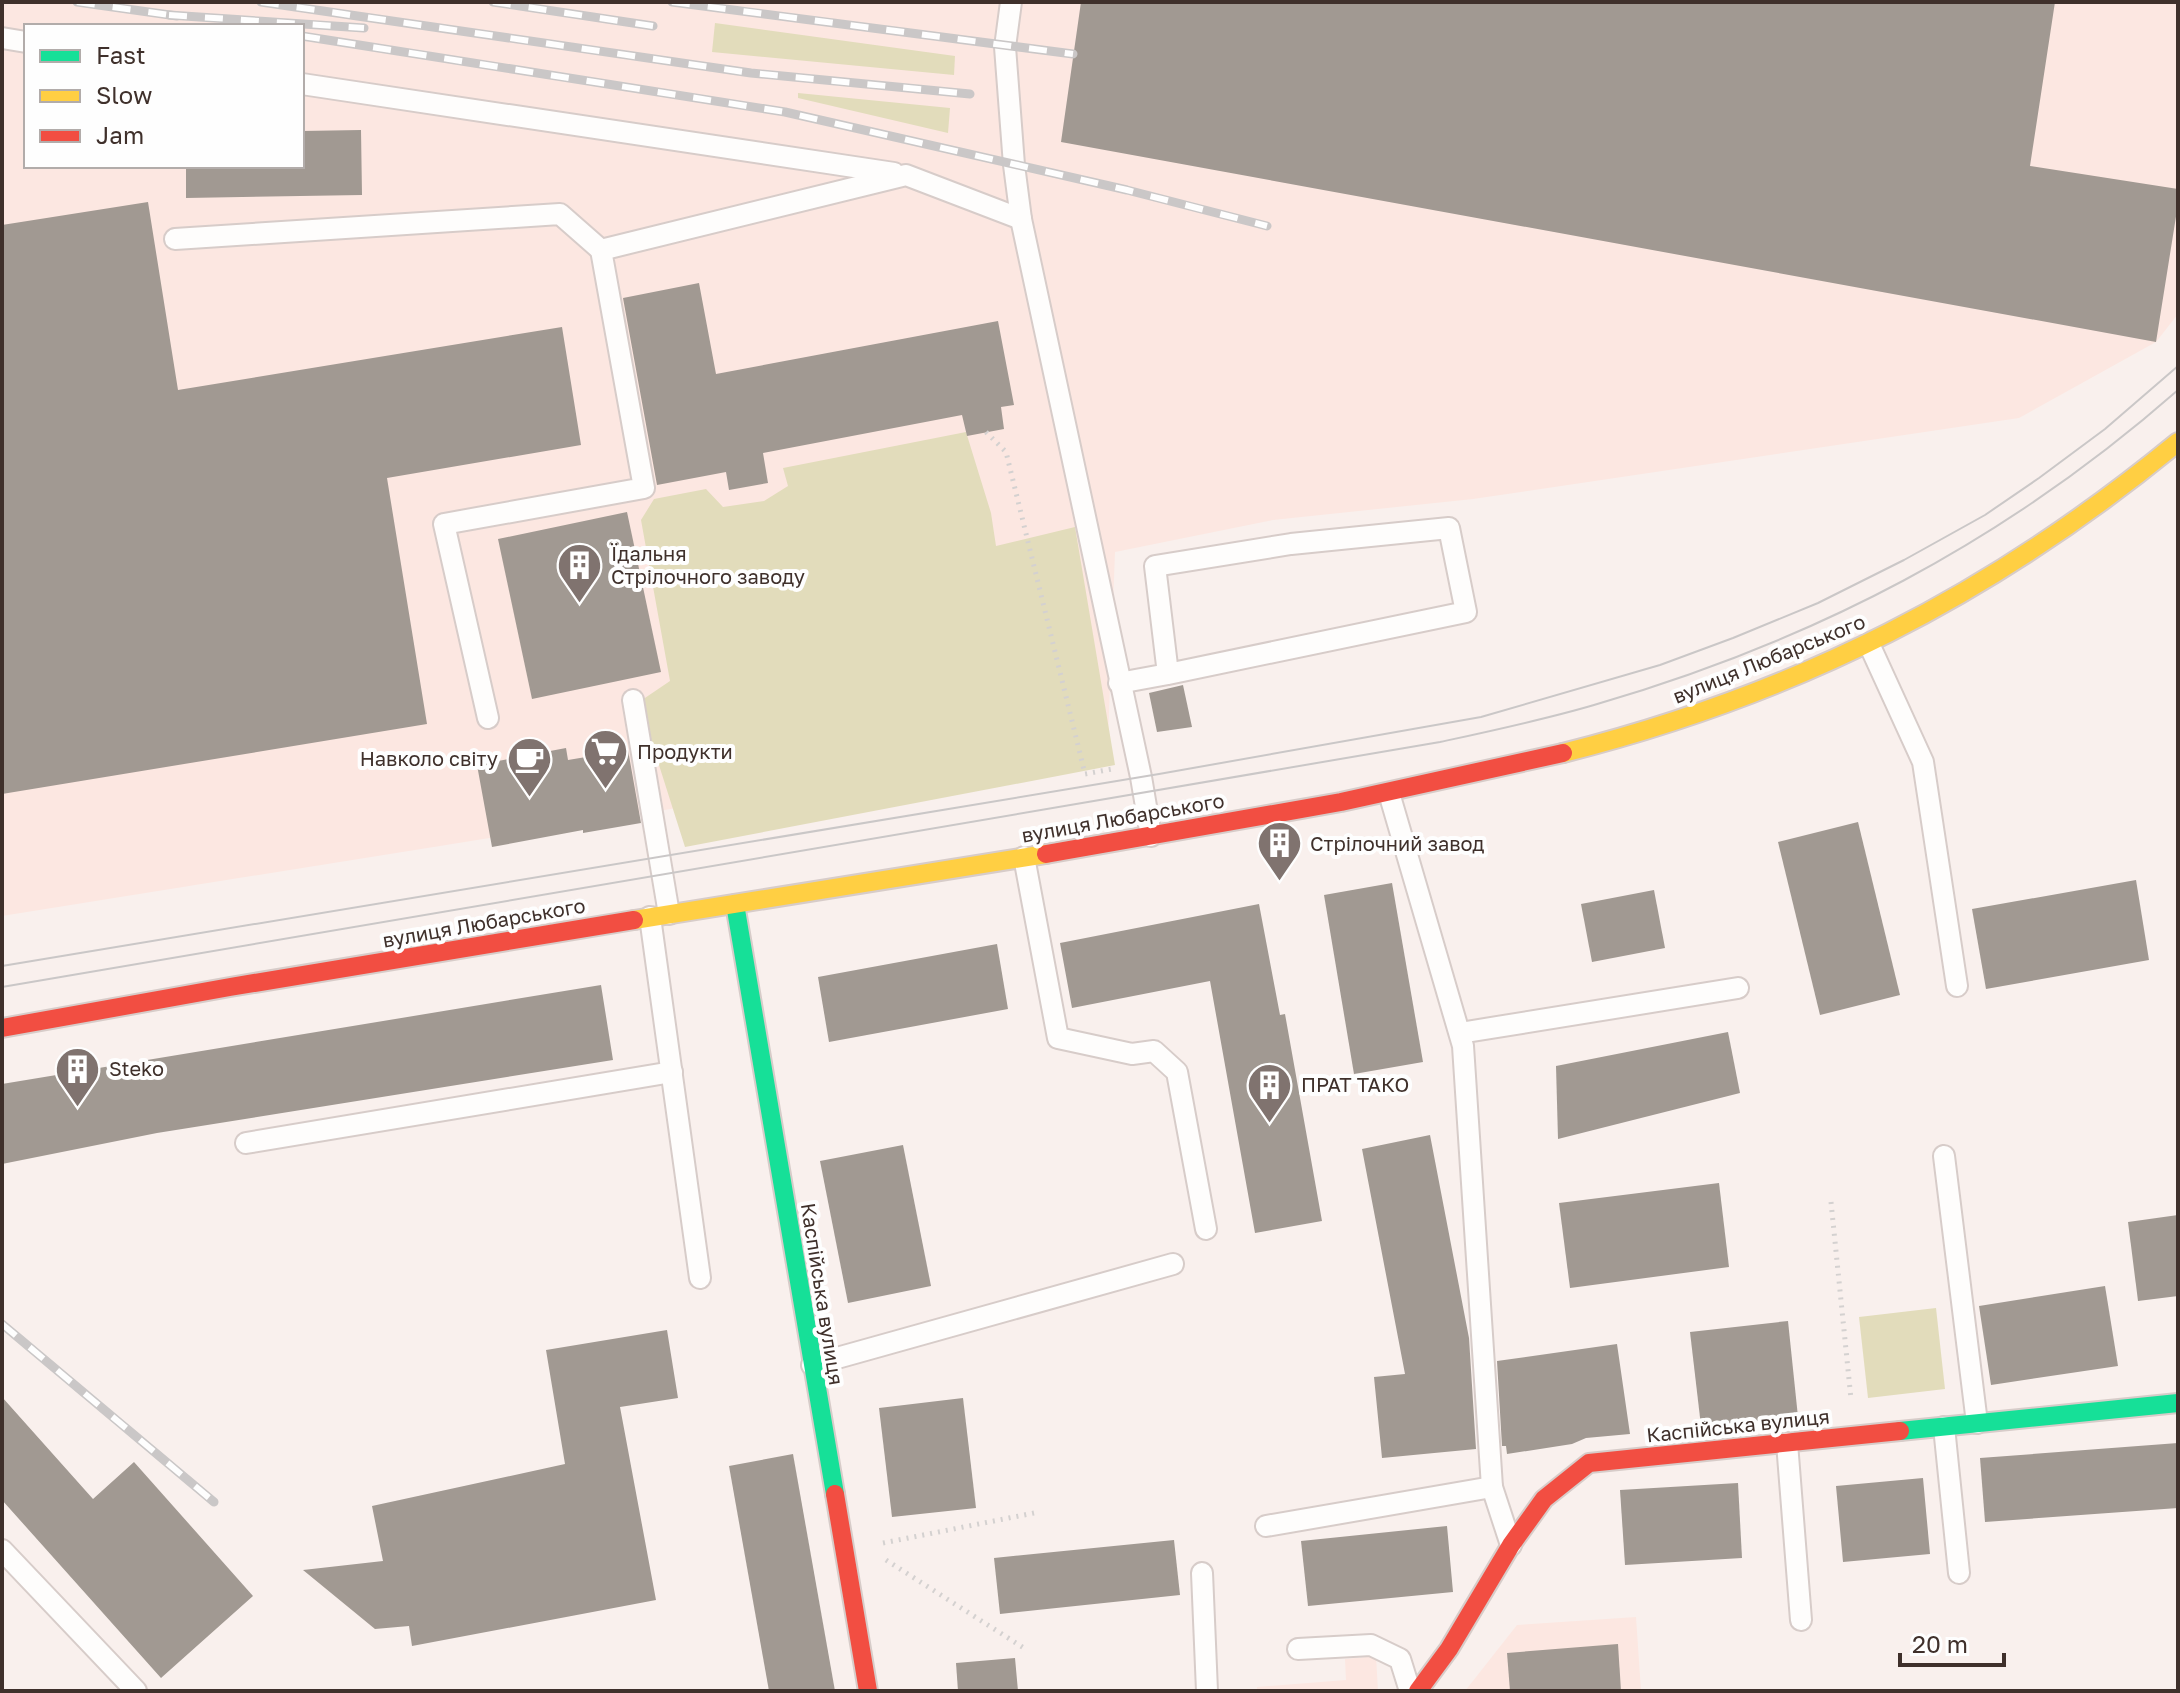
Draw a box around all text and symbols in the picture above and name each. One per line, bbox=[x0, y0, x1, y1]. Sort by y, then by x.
legend bbox=[24, 24, 304, 168]
text: Fast bbox=[96, 40, 146, 69]
text: Slow bbox=[96, 80, 152, 109]
text: Jam bbox=[96, 120, 144, 149]
place label: Їдальня Стрілочного заводу bbox=[610, 541, 805, 588]
building icon: Їдальня Стрілочного заводу bbox=[556, 542, 604, 605]
street label: вулиця Любарського bbox=[1669, 608, 1868, 708]
supermarket icon: Продукти bbox=[582, 728, 630, 791]
cafe icon: Навколо світу bbox=[505, 735, 553, 798]
place label: Продукти bbox=[637, 739, 733, 763]
place label: Навколо світу bbox=[360, 746, 498, 770]
street label: вулиця Любарського bbox=[1020, 787, 1226, 847]
building icon: Стрілочний завод bbox=[1255, 820, 1303, 883]
place label: Стрілочний завод bbox=[1310, 831, 1484, 855]
street label: вулиця Любарського bbox=[381, 892, 587, 952]
building icon: Steko bbox=[54, 1045, 102, 1108]
place label: Steko bbox=[109, 1056, 164, 1080]
building icon: ПРАТ ТАКО bbox=[1246, 1061, 1294, 1124]
place label: ПРАТ ТАКО bbox=[1301, 1072, 1409, 1096]
street label: Каспійська вулиця bbox=[797, 1201, 849, 1387]
street label: Каспійська вулиця bbox=[1645, 1403, 1831, 1447]
scale bar bbox=[1900, 1617, 2004, 1667]
text: 20 m bbox=[1912, 1629, 1968, 1658]

